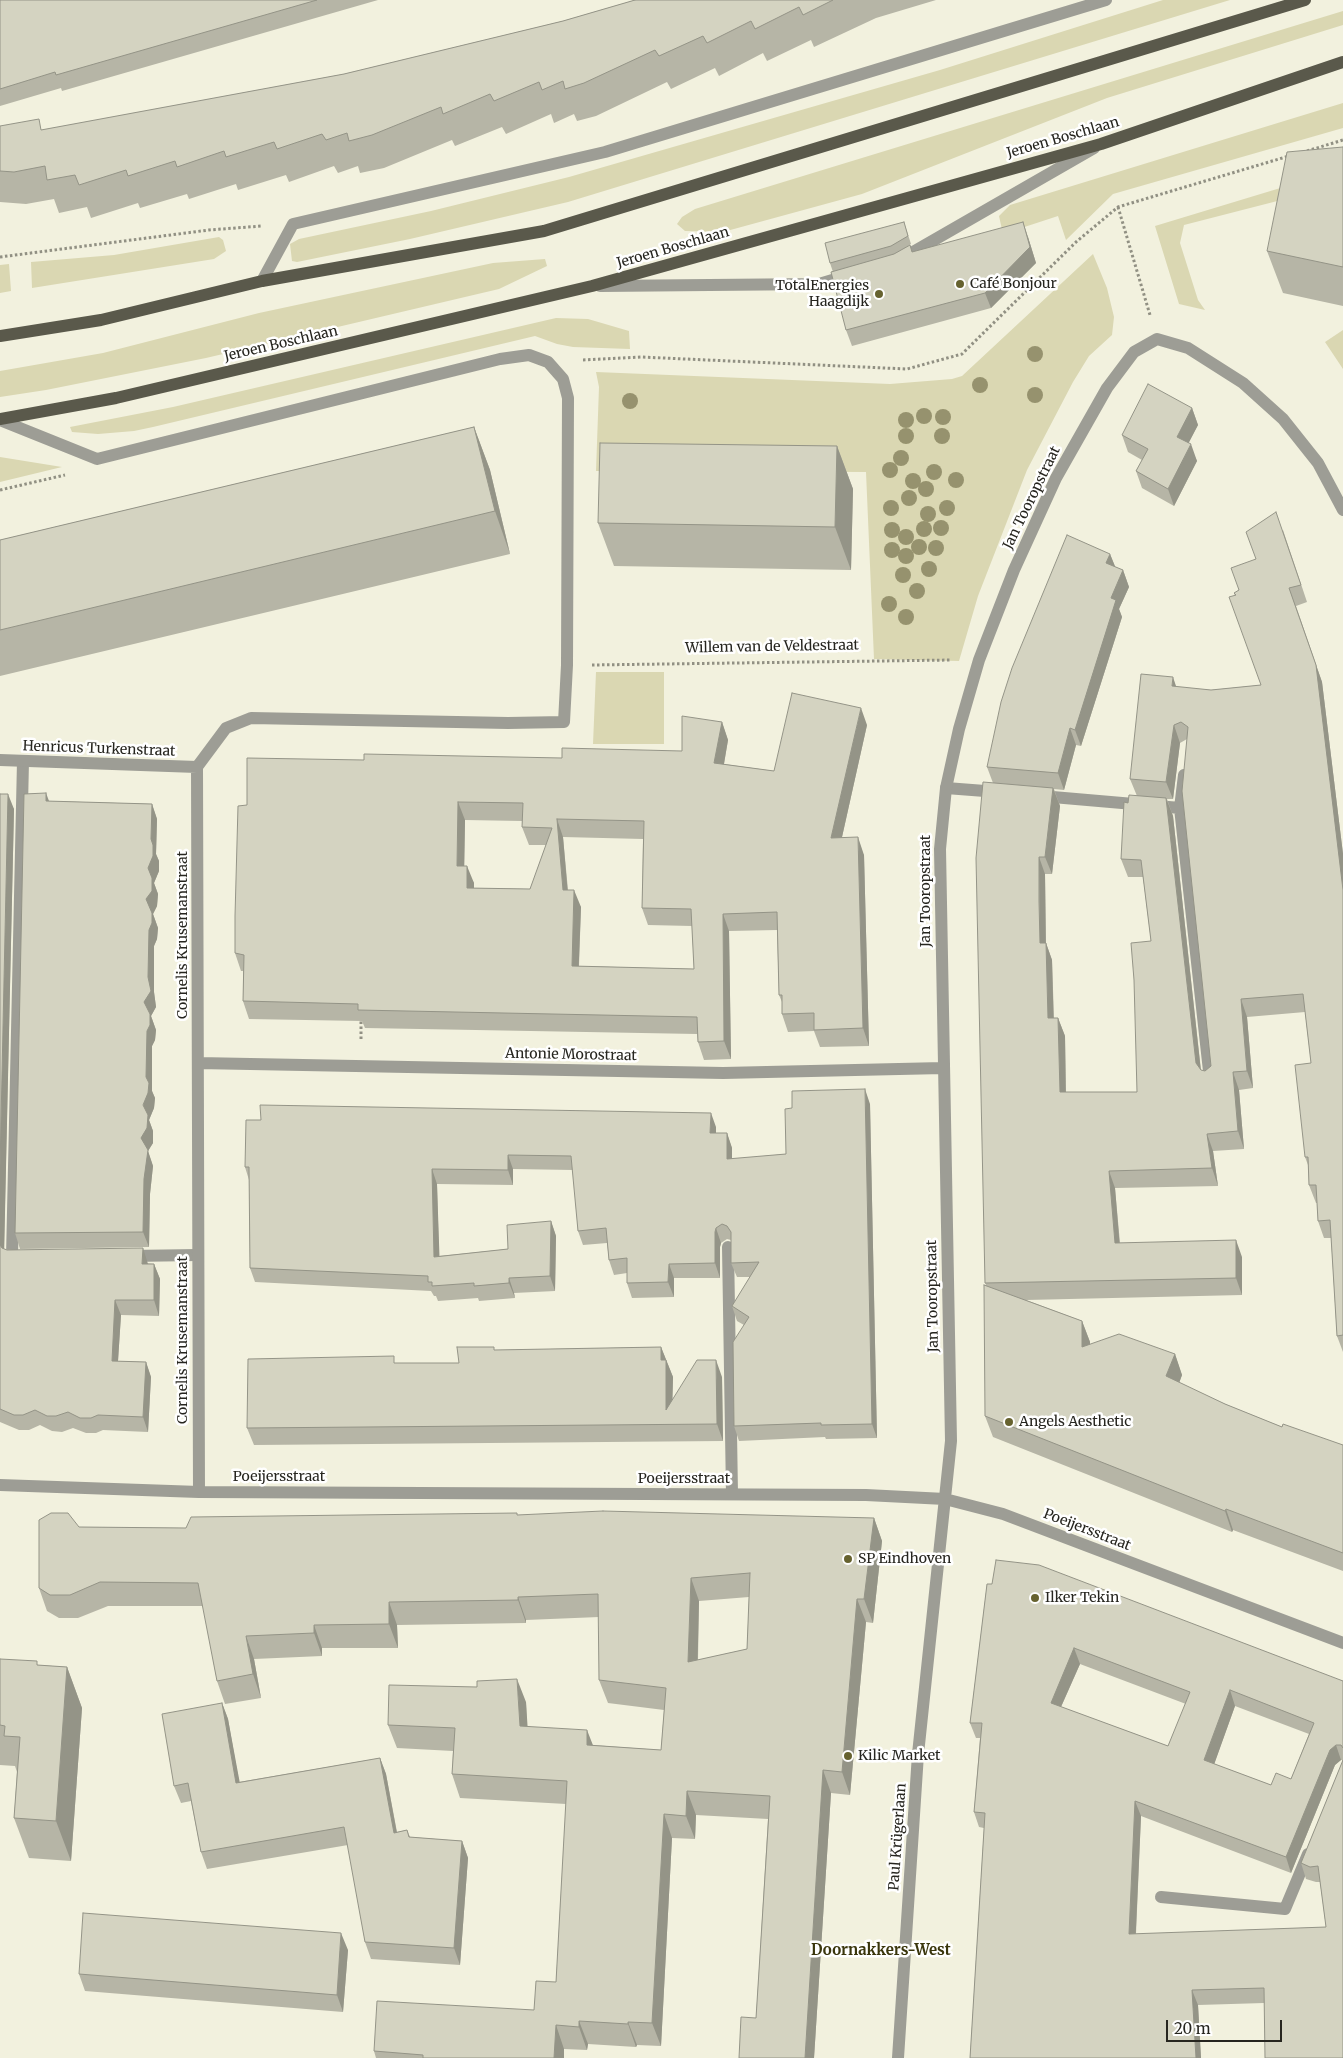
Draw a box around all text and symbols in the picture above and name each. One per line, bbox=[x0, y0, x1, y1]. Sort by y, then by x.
street label: Jeroen Boschlaan bbox=[1005, 114, 1121, 162]
street label: Jeroen Boschlaan bbox=[615, 224, 731, 272]
place label: Café Bonjour bbox=[970, 276, 1057, 292]
place label: TotalEnergies Haagdijk bbox=[775, 278, 869, 310]
marker: Café Bonjour bbox=[954, 278, 966, 290]
marker: TotalEnergies Haagdijk bbox=[873, 288, 885, 300]
street label: Jeroen Boschlaan bbox=[223, 323, 339, 365]
street label: Jan Tooropstraat bbox=[1000, 444, 1064, 552]
street label: Willem van de Veldestraat bbox=[685, 637, 859, 657]
street label: Henricus Turkenstraat bbox=[22, 738, 176, 760]
street label: Jan Tooropstraat bbox=[918, 835, 934, 947]
street label: Cornelis Krusemanstraat bbox=[175, 851, 191, 1019]
street label: Antonie Morostraat bbox=[505, 1045, 637, 1065]
street label: Jan Tooropstraat bbox=[924, 1240, 942, 1352]
street label: Cornelis Krusemanstraat bbox=[175, 1256, 191, 1424]
place label: Angels Aesthetic bbox=[1019, 1414, 1131, 1430]
marker: Angels Aesthetic bbox=[1003, 1416, 1015, 1428]
street label: Poeijersstraat bbox=[233, 1469, 325, 1485]
street label: Poeijersstraat bbox=[638, 1471, 730, 1487]
street label: Poeijersstraat bbox=[1041, 1506, 1133, 1554]
place label: SP Eindhoven bbox=[858, 1551, 951, 1567]
marker: SP Eindhoven bbox=[842, 1553, 854, 1565]
place label: Ilker Tekin bbox=[1045, 1590, 1119, 1606]
marker: Ilker Tekin bbox=[1029, 1592, 1041, 1604]
place label: Kilic Market bbox=[858, 1748, 940, 1764]
marker: Kilic Market bbox=[842, 1750, 854, 1762]
street label: Paul Krügerlaan bbox=[886, 1783, 910, 1891]
district label: Doornakkers-West bbox=[811, 1942, 951, 1960]
scale bar bbox=[1168, 2010, 1284, 2042]
text: 20 m bbox=[1174, 2019, 1211, 2038]

